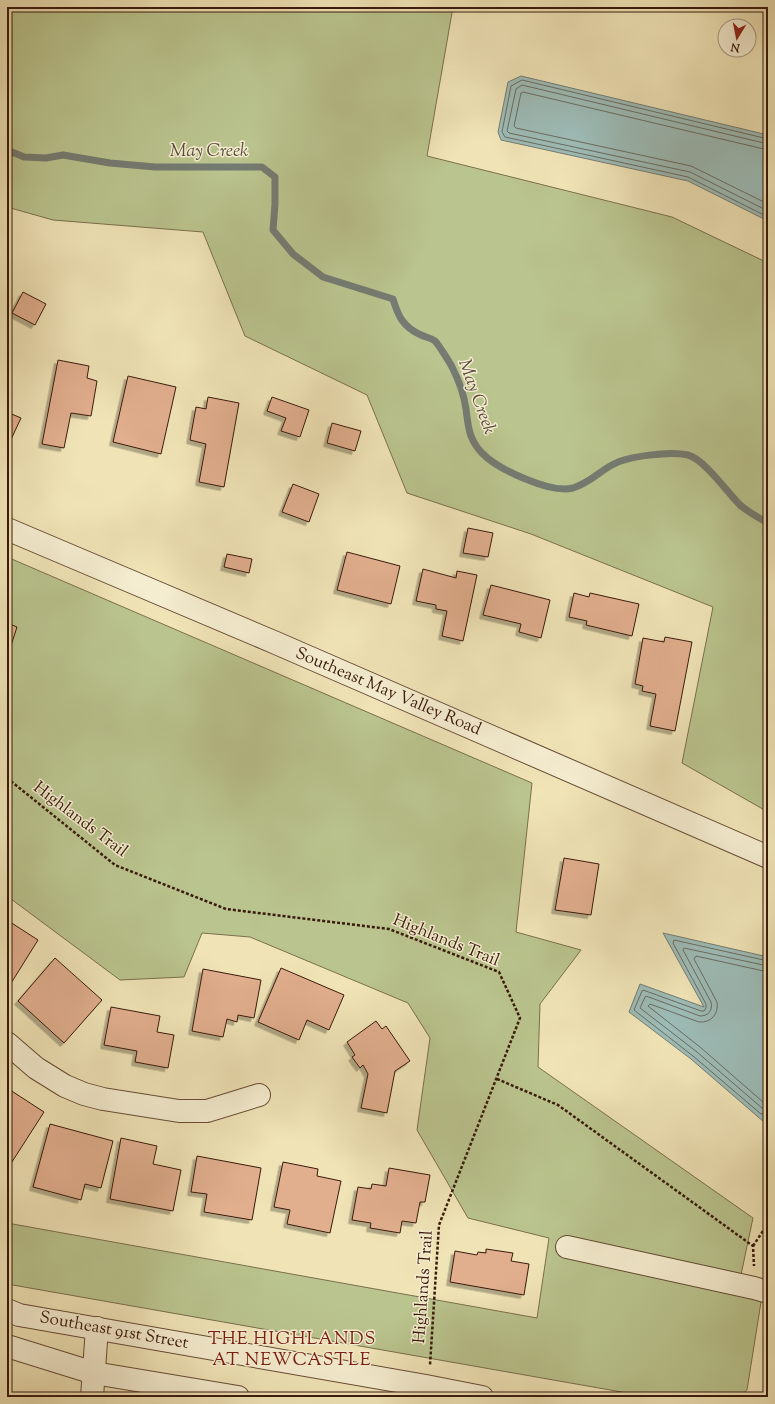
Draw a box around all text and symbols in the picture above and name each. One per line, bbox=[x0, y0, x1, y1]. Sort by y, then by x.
north arrow bbox=[717, 18, 757, 58]
text: N bbox=[730, 38, 742, 56]
water label: May Creek bbox=[170, 139, 248, 165]
water label: May Creek bbox=[450, 356, 502, 438]
street label: Southeast May Valley Road bbox=[291, 642, 485, 742]
street label: Highlands Trail bbox=[28, 776, 133, 864]
street label: Highlands Trail bbox=[389, 909, 503, 973]
street label: Highlands Trail bbox=[408, 1230, 440, 1344]
street label: Southeast 91st Street bbox=[38, 1306, 191, 1356]
district label: THE HIGHLANDS AT NEWCASTLE bbox=[208, 1327, 376, 1374]

